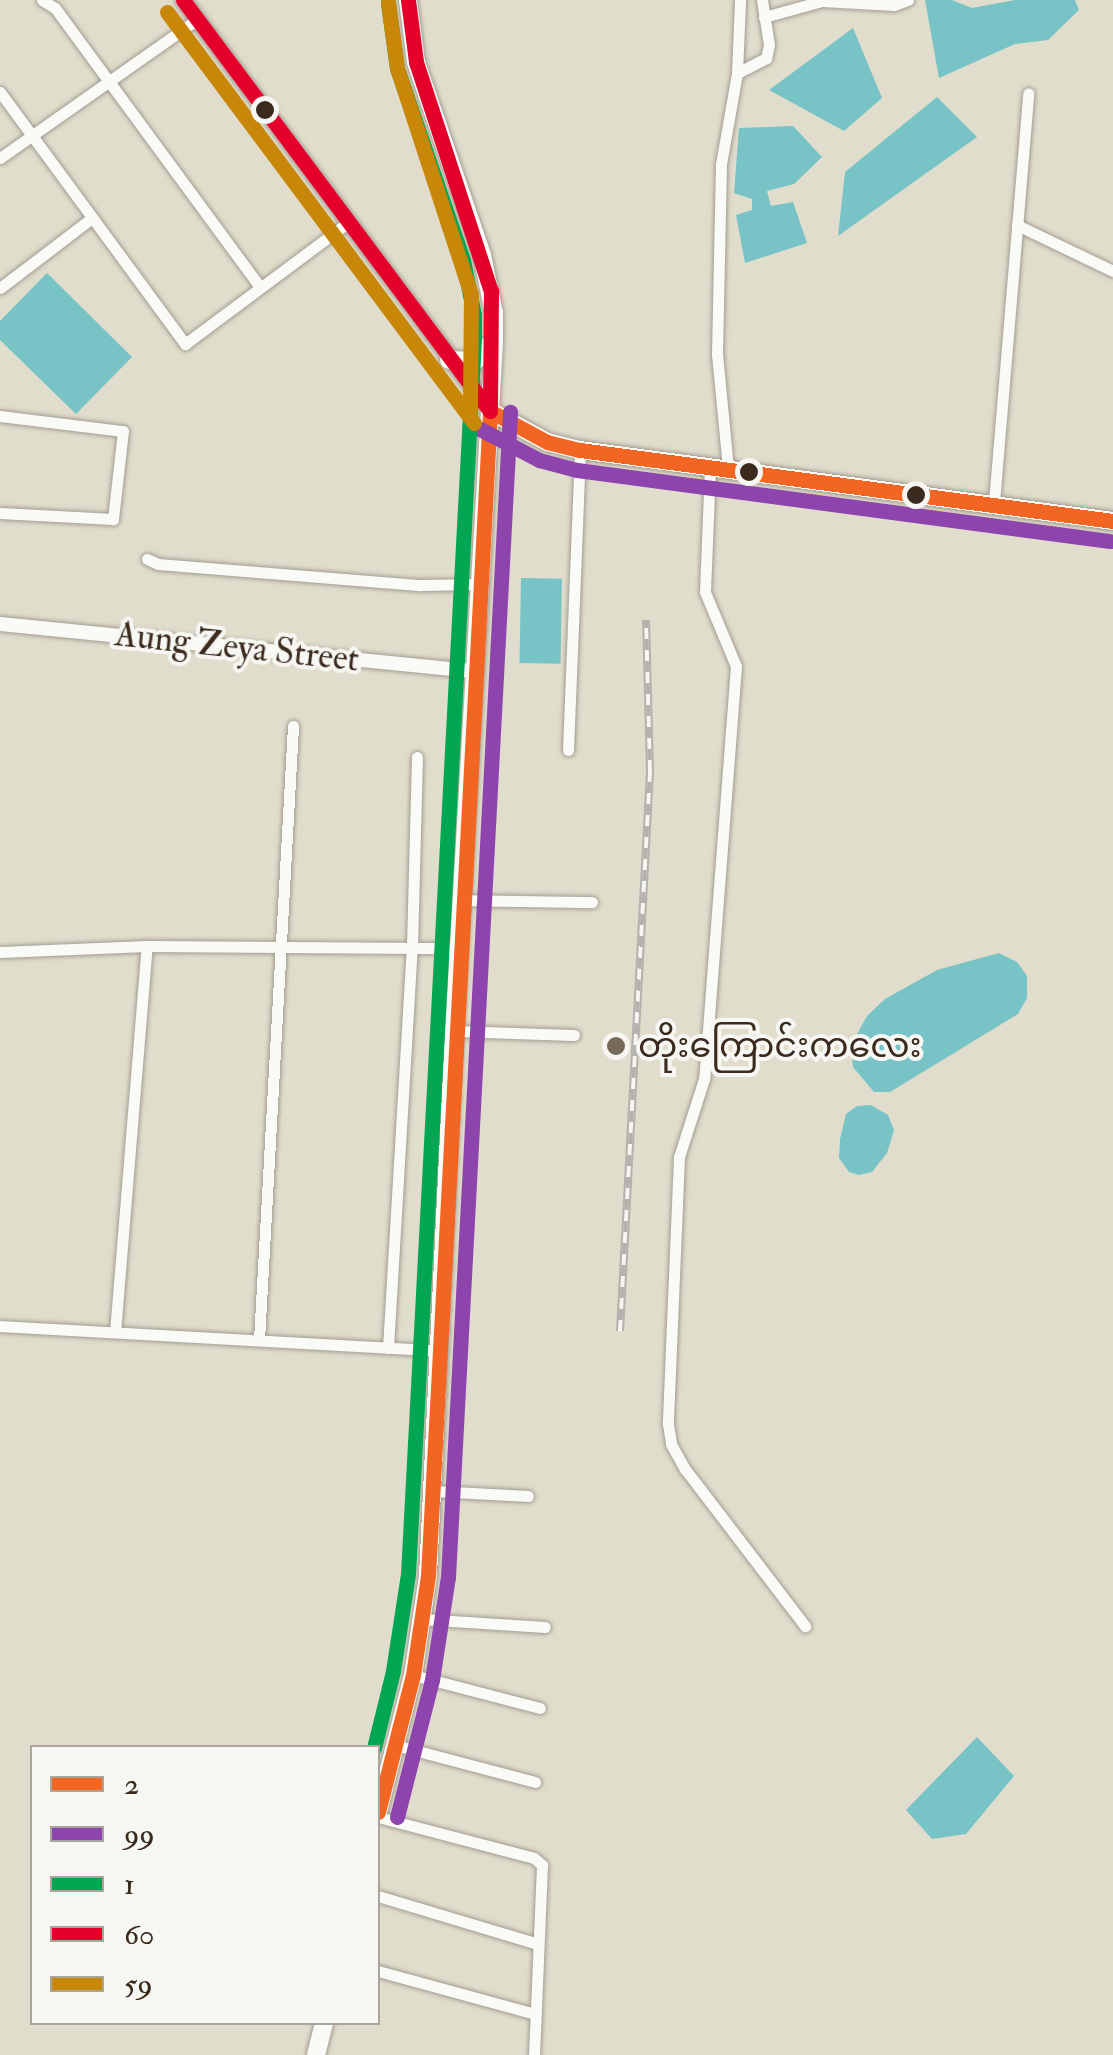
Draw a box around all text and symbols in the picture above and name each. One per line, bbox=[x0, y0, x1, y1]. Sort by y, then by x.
unlabelled marker bbox=[255, 100, 275, 120]
unlabelled marker bbox=[739, 462, 759, 482]
unlabelled marker bbox=[906, 485, 926, 505]
street label: Aung Zeya Street bbox=[113, 613, 361, 681]
place label: တိုးကြောင်းကလေး bbox=[638, 1025, 922, 1067]
marker: တိုးကြောင်းကလေး bbox=[603, 1033, 629, 1059]
legend bbox=[30, 1745, 380, 2025]
text: 2 bbox=[124, 1766, 139, 1803]
text: 99 bbox=[124, 1816, 155, 1853]
text: 1 bbox=[124, 1866, 135, 1903]
text: 60 bbox=[124, 1916, 155, 1953]
text: 59 bbox=[124, 1966, 153, 2003]

